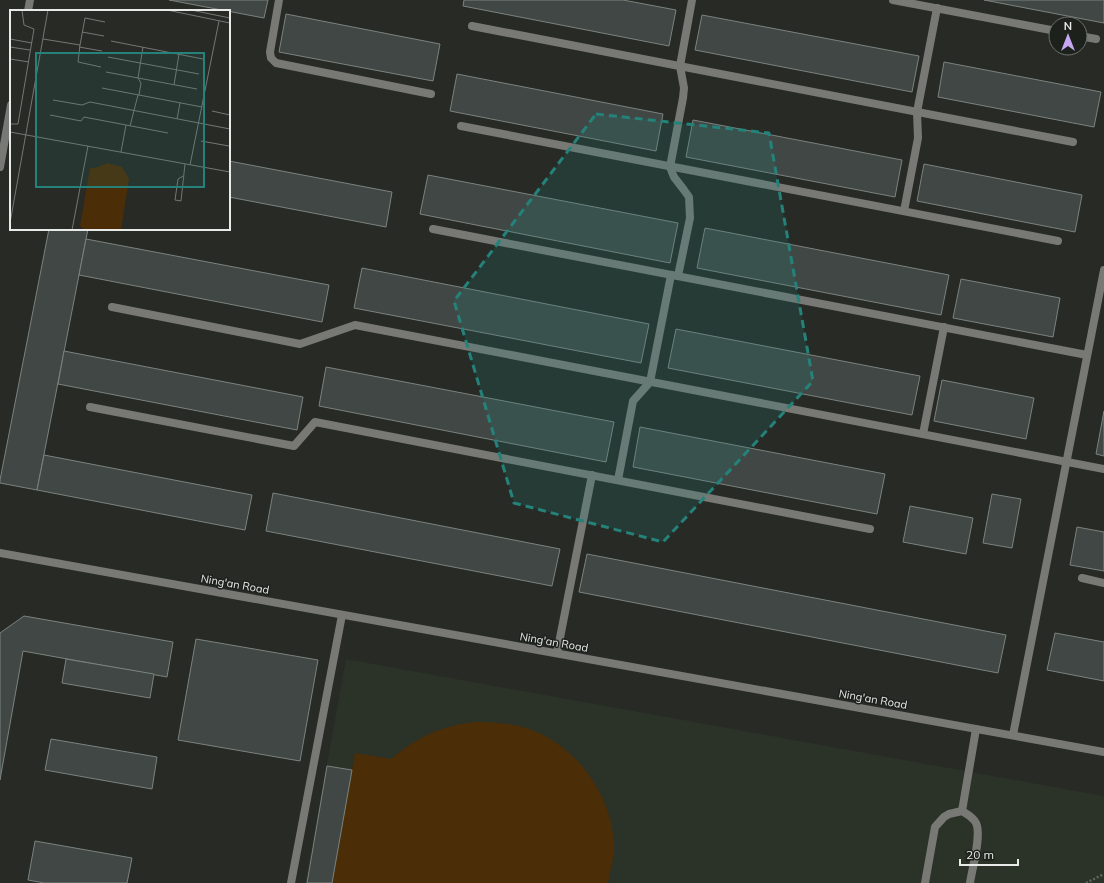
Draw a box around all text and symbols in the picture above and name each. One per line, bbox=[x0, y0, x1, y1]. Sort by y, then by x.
inset map bbox=[10, 10, 230, 230]
north arrow bbox=[1048, 16, 1088, 56]
text: N bbox=[1064, 19, 1072, 33]
street label: Ning'an Road bbox=[200, 571, 270, 597]
street label: Ning'an Road bbox=[519, 629, 589, 655]
street label: Ning'an Road bbox=[838, 686, 908, 712]
scale bar bbox=[960, 841, 1018, 867]
text: 20 m bbox=[966, 847, 994, 862]

